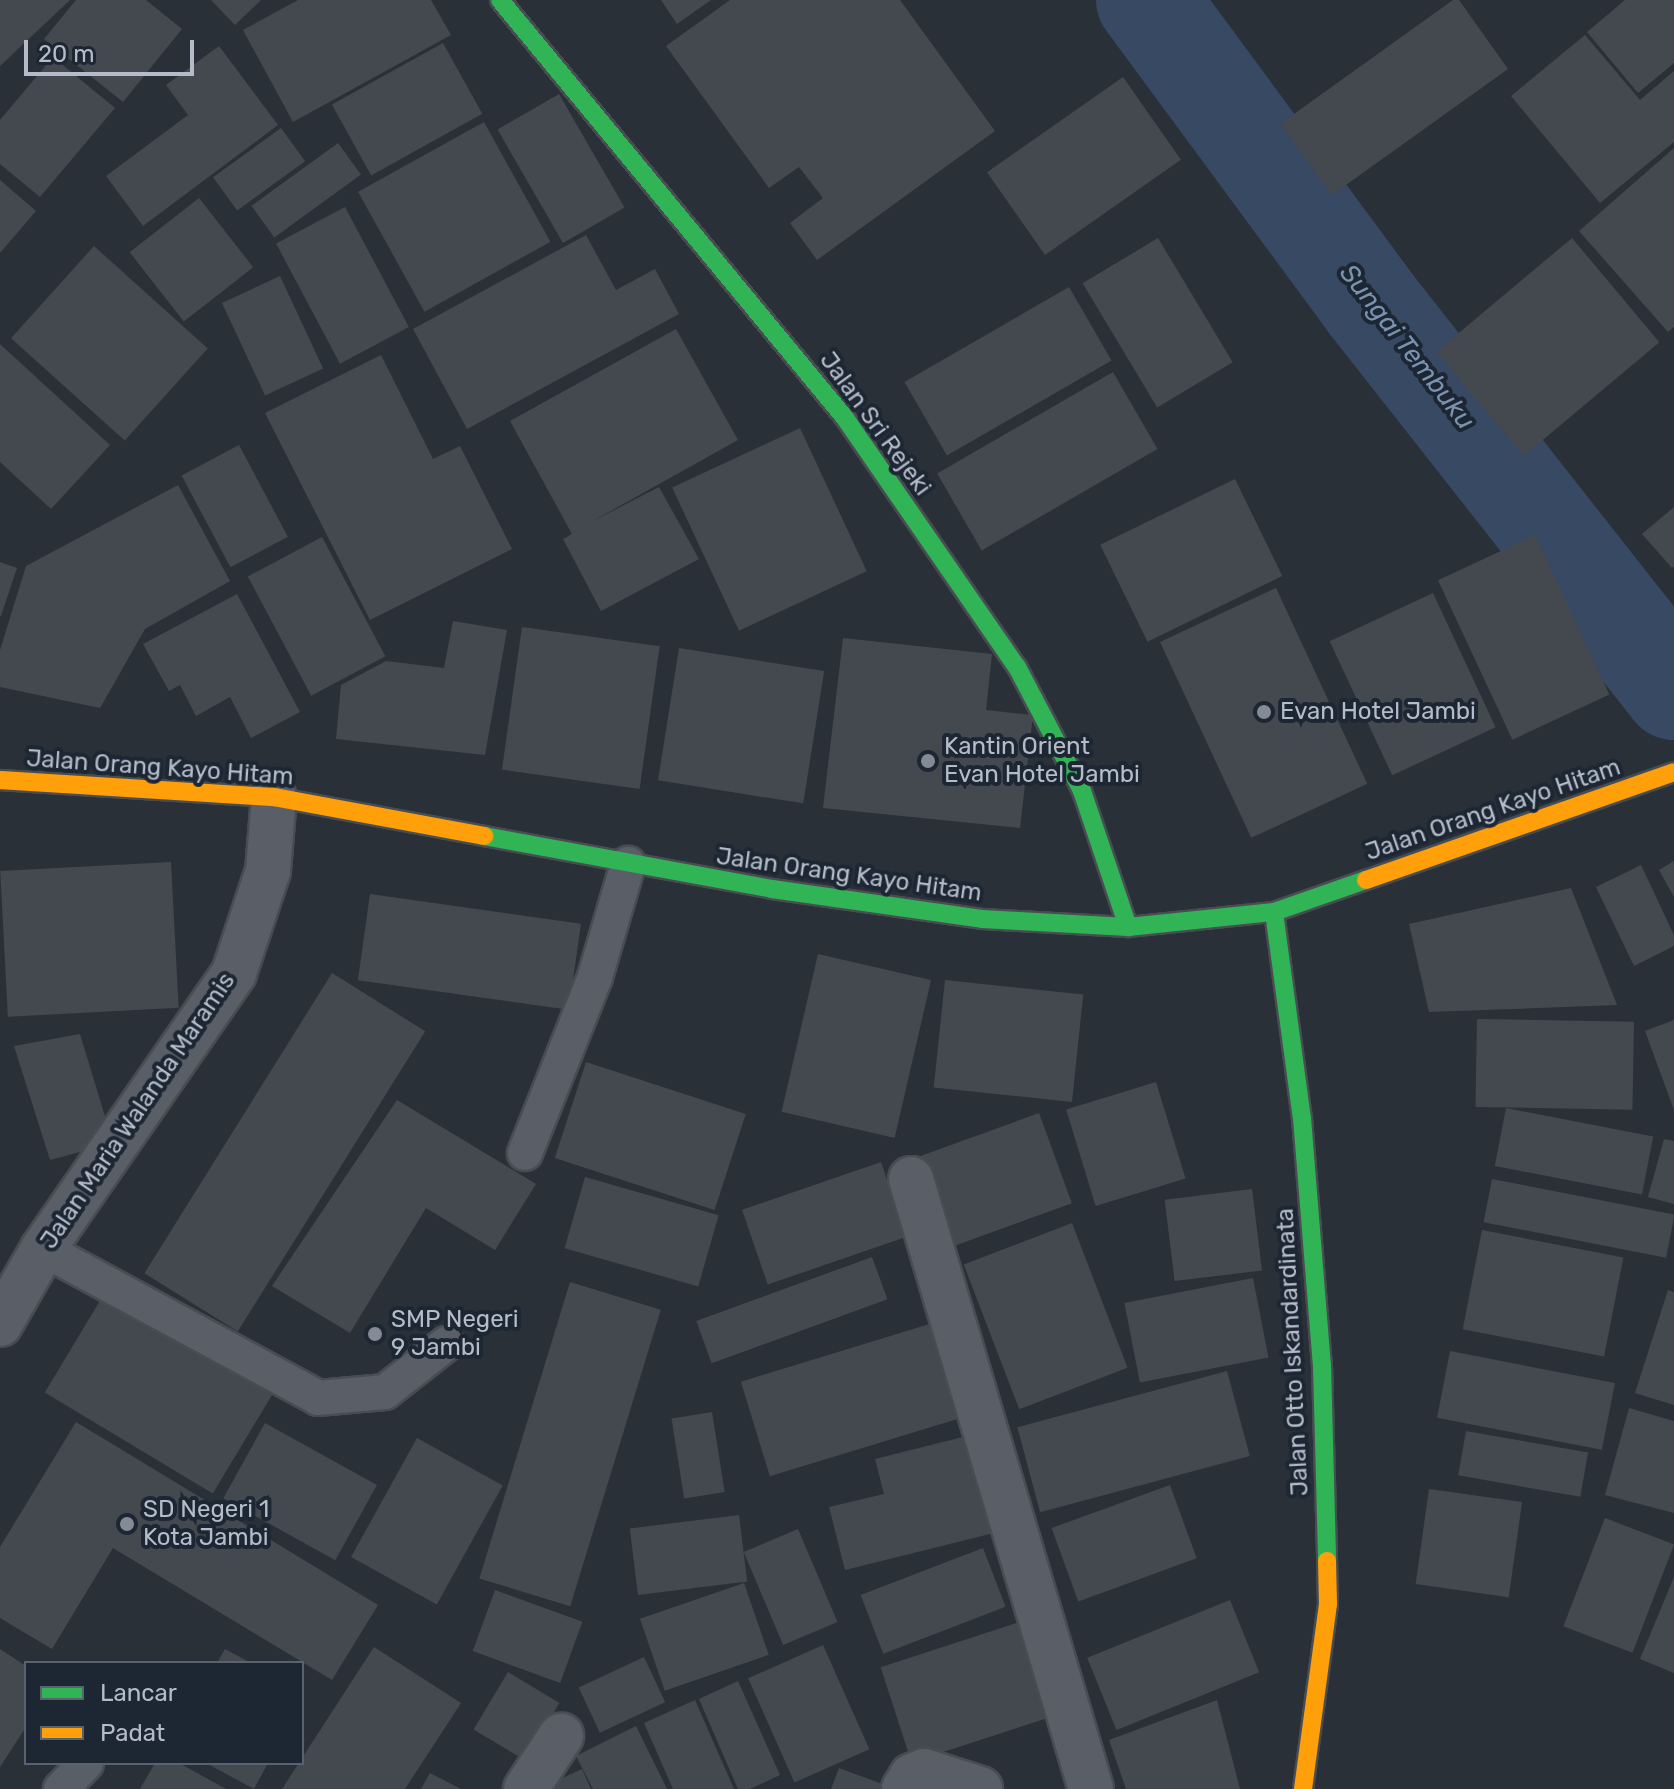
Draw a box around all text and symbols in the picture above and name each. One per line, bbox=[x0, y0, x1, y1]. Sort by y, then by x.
scale bar bbox=[28, 24, 198, 74]
text: 20 m bbox=[38, 40, 95, 68]
water label: Sungai Tembuku bbox=[1333, 258, 1481, 436]
street label: Jalan Sri Rejeki bbox=[813, 347, 937, 501]
place label: Evan Hotel Jambi bbox=[1280, 698, 1476, 726]
marker: Evan Hotel Jambi bbox=[1255, 703, 1273, 721]
place label: Kantin Orient Evan Hotel Jambi bbox=[944, 733, 1140, 789]
street label: Jalan Orang Kayo Hitam bbox=[25, 744, 295, 792]
marker: Kantin Orient Evan Hotel Jambi bbox=[919, 752, 937, 770]
street label: Jalan Orang Kayo Hitam bbox=[1362, 753, 1624, 867]
street label: Jalan Orang Kayo Hitam bbox=[714, 842, 984, 908]
street label: Jalan Maria Walanda Maramis bbox=[35, 967, 241, 1255]
street label: Jalan Otto Iskandardinata bbox=[1271, 1207, 1315, 1497]
place label: SMP Negeri 9 Jambi bbox=[391, 1306, 519, 1362]
marker: SMP Negeri 9 Jambi bbox=[366, 1325, 384, 1343]
place label: SD Negeri 1 Kota Jambi bbox=[143, 1496, 269, 1552]
marker: SD Negeri 1 Kota Jambi bbox=[118, 1515, 136, 1533]
legend bbox=[24, 1661, 304, 1765]
text: Lancar bbox=[100, 1679, 177, 1707]
text: Padat bbox=[100, 1719, 165, 1747]

